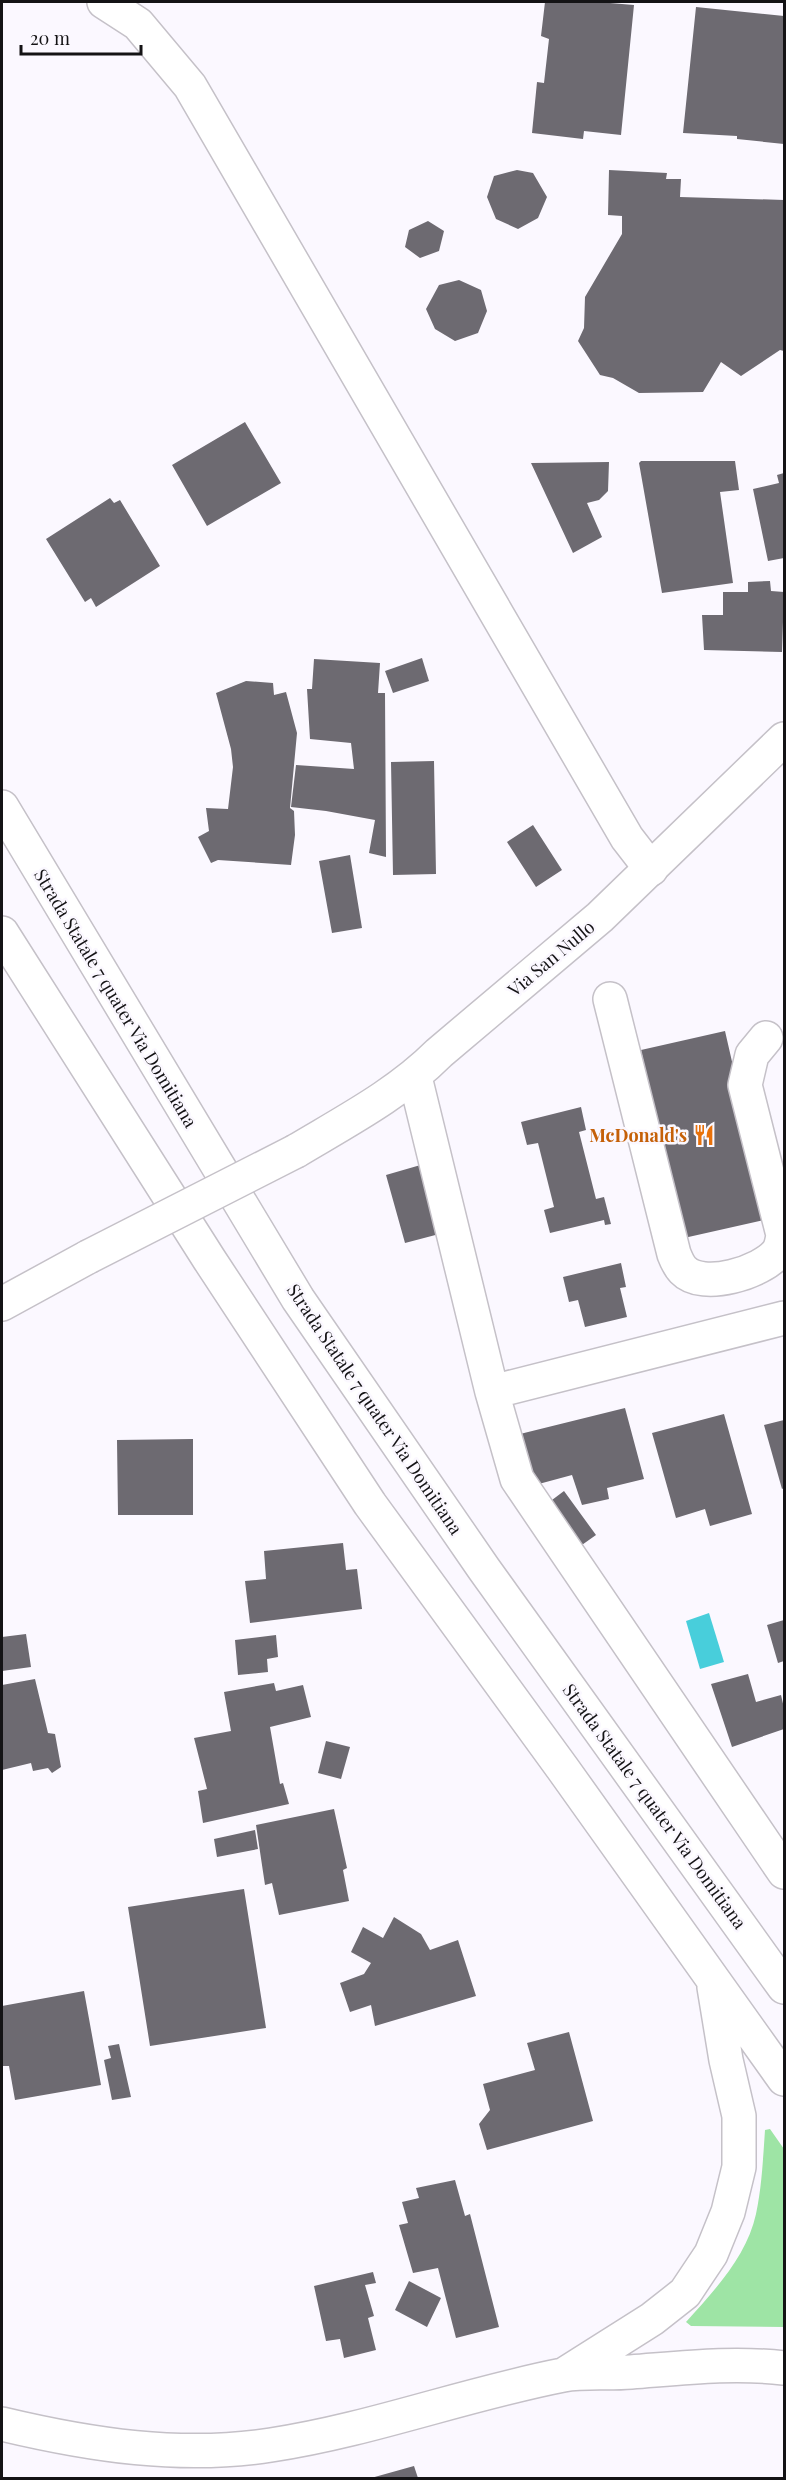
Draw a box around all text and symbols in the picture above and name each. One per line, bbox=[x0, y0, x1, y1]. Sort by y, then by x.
scale bar bbox=[21, 18, 141, 56]
text: 20 m bbox=[30, 26, 70, 50]
street label: Strada Statale 7 quater Via Domitiana bbox=[29, 864, 203, 1132]
street label: Via San Nullo bbox=[502, 915, 599, 1002]
place label: McDonald's bbox=[589, 1123, 687, 1147]
restaurant icon: McDonald's bbox=[692, 1123, 716, 1147]
street label: Strada Statale 7 quater Via Domitiana bbox=[282, 1279, 468, 1539]
street label: Strada Statale 7 quater Via Domitiana bbox=[558, 1679, 752, 1933]

